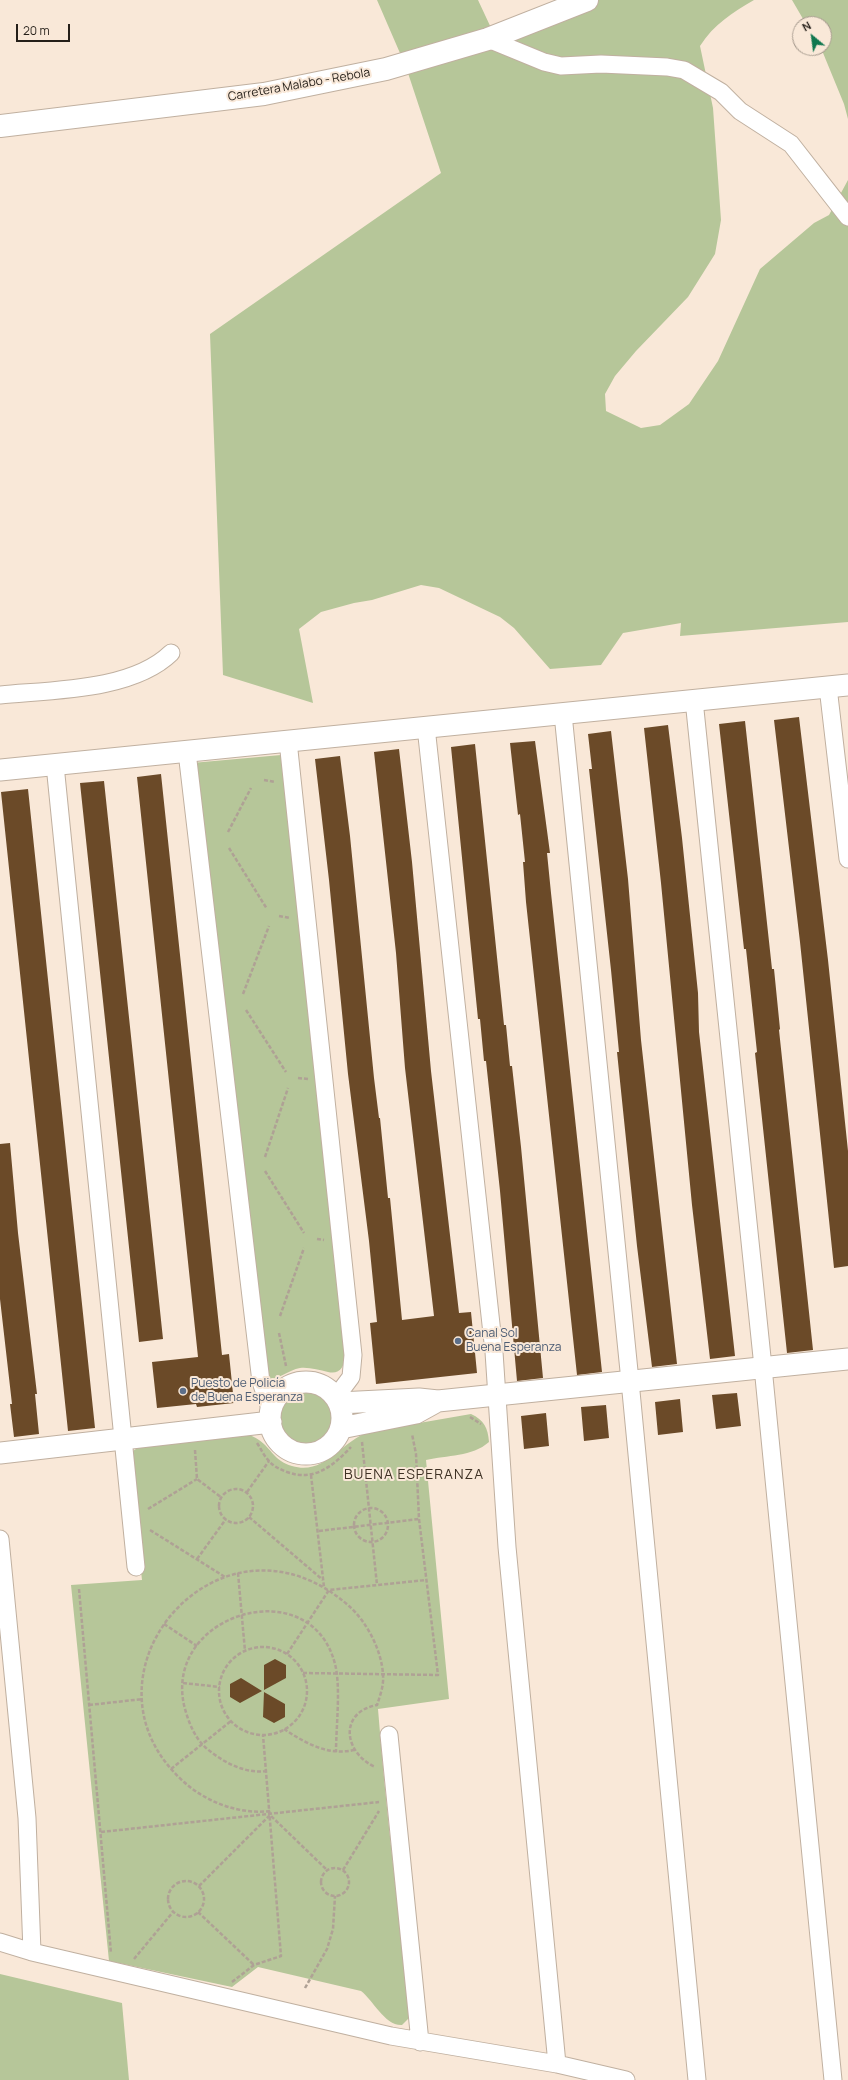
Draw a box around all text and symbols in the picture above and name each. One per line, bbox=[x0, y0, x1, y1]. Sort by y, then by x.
scale bar bbox=[18, 16, 72, 42]
north arrow bbox=[792, 16, 832, 56]
text: N bbox=[799, 17, 814, 34]
text: 20 m bbox=[23, 22, 50, 39]
street label: Carretera Malabo - Rebola bbox=[227, 65, 371, 105]
place label: Canal Sol Buena Esperanza bbox=[466, 1327, 561, 1355]
marker: Canal Sol Buena Esperanza bbox=[453, 1336, 463, 1346]
place label: Puesto de Policía de Buena Esperanza bbox=[191, 1377, 303, 1405]
marker: Puesto de Policía de Buena Esperanza bbox=[178, 1386, 188, 1396]
district label: BUENA ESPERANZA bbox=[344, 1467, 484, 1483]

